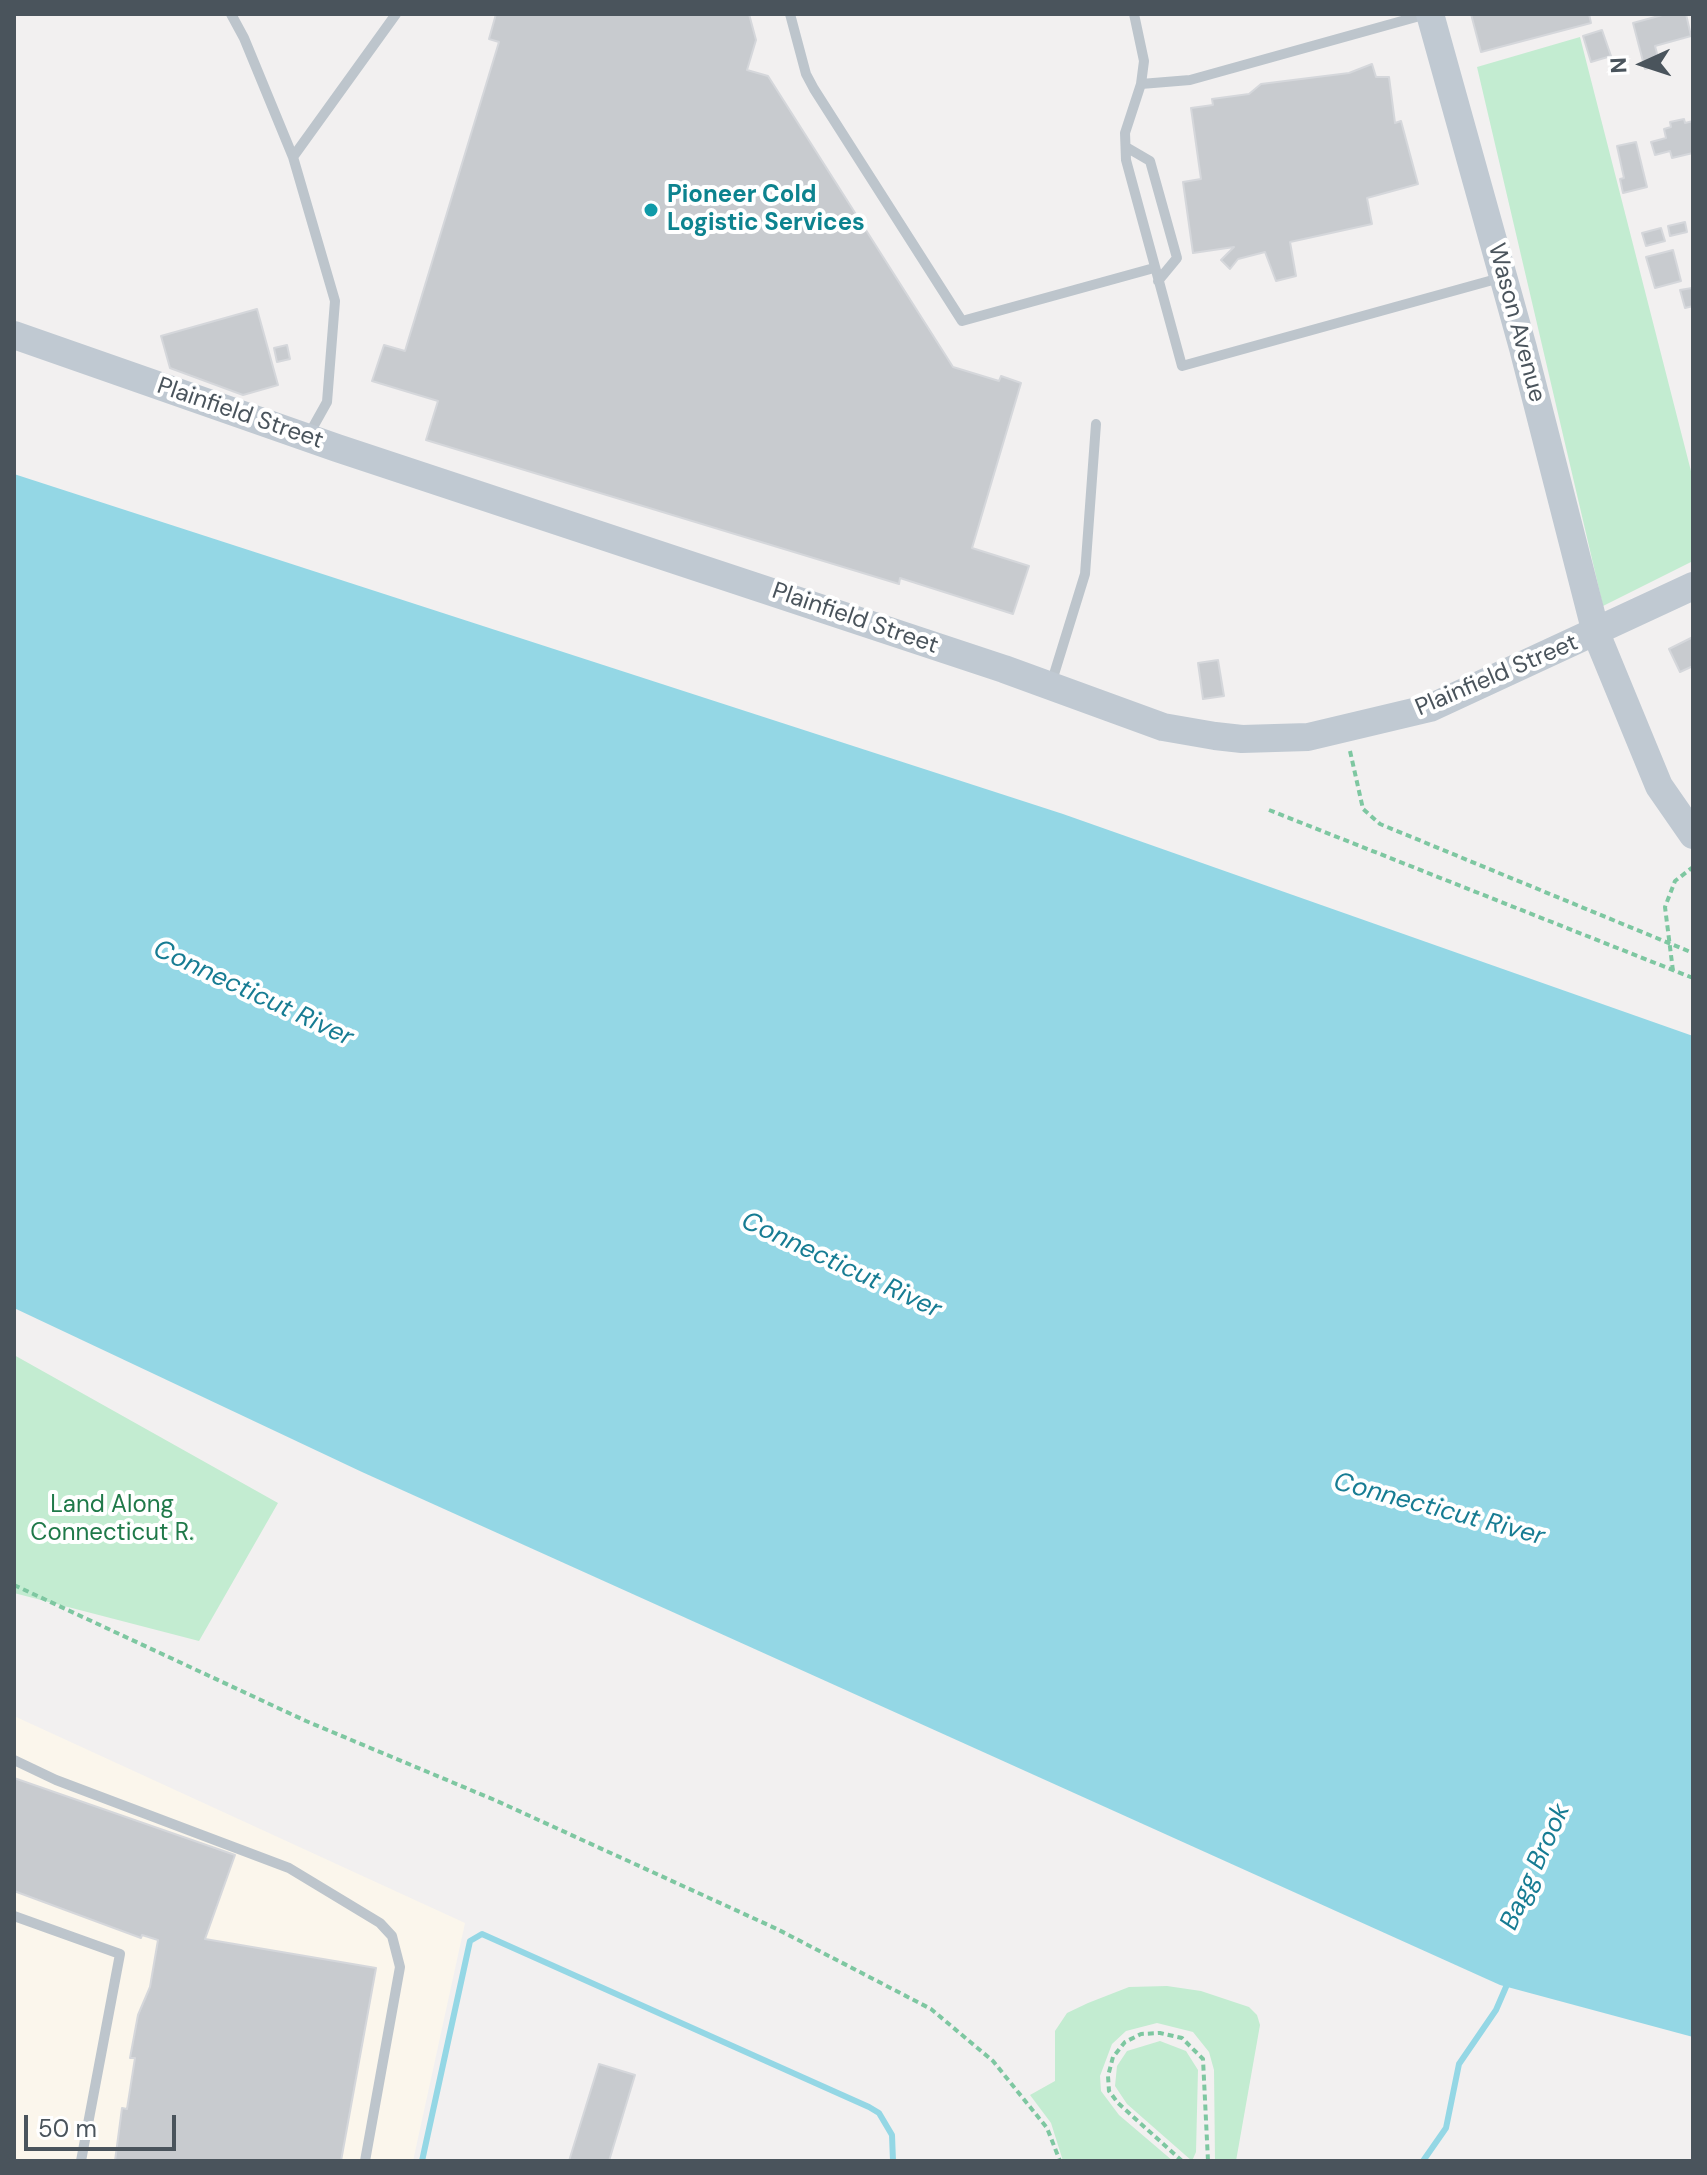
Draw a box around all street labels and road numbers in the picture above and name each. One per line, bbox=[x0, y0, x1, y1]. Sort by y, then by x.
street label: Wason Avenue bbox=[1481, 240, 1551, 406]
street label: Plainfield Street bbox=[153, 372, 327, 456]
street label: Plainfield Street bbox=[768, 577, 942, 661]
street label: Plainfield Street bbox=[1411, 629, 1583, 723]

